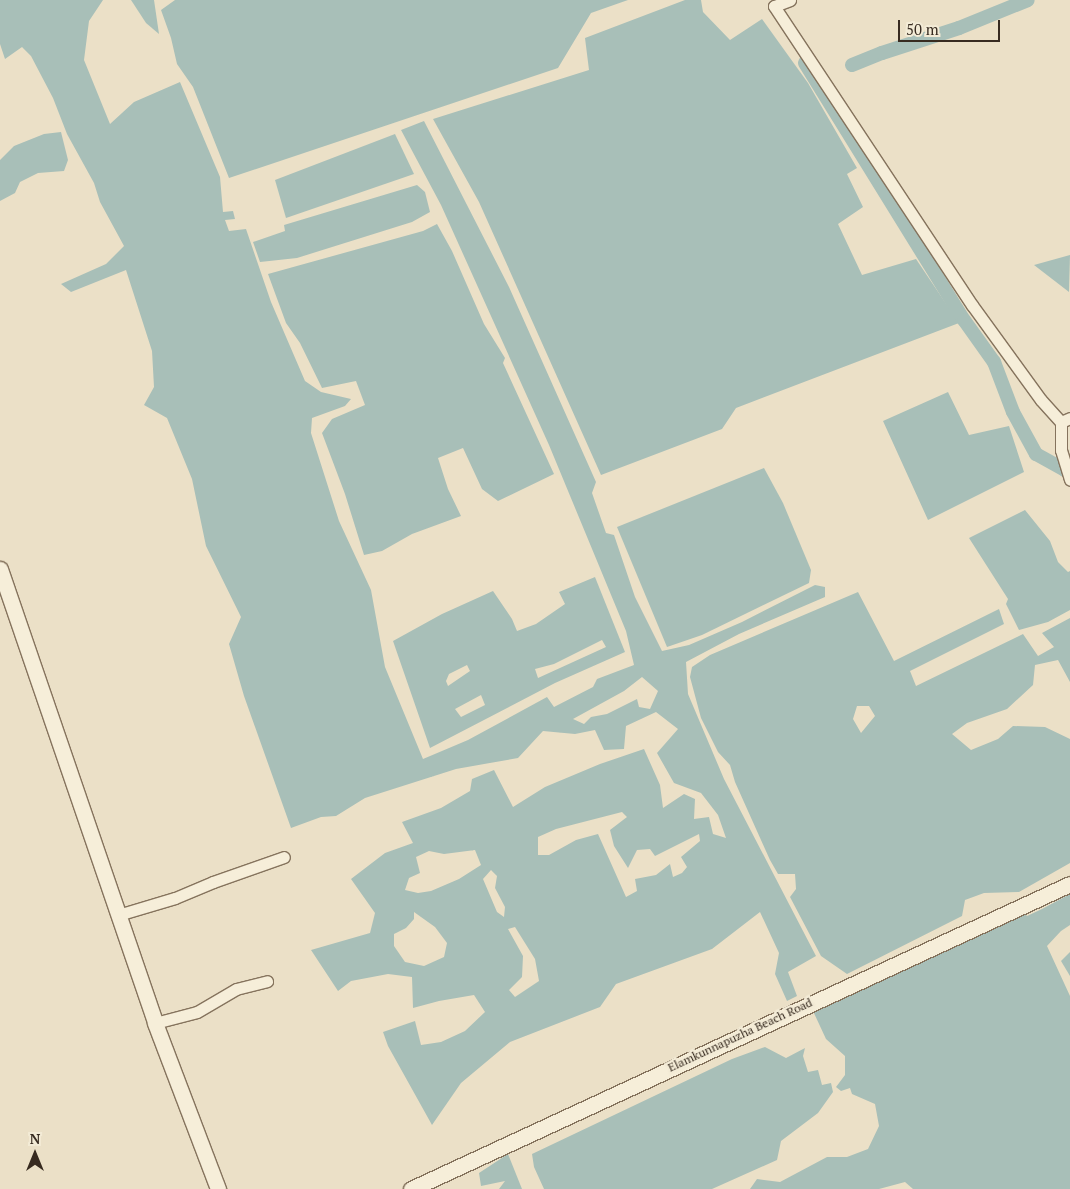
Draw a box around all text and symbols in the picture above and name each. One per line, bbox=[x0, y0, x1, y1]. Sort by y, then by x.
scale bar bbox=[900, 10, 1002, 42]
text: 50 m bbox=[906, 19, 939, 39]
street label: Elamkunnapuzha Beach Road bbox=[665, 995, 815, 1075]
north arrow bbox=[10, 1129, 60, 1179]
text: N bbox=[30, 1129, 40, 1148]

